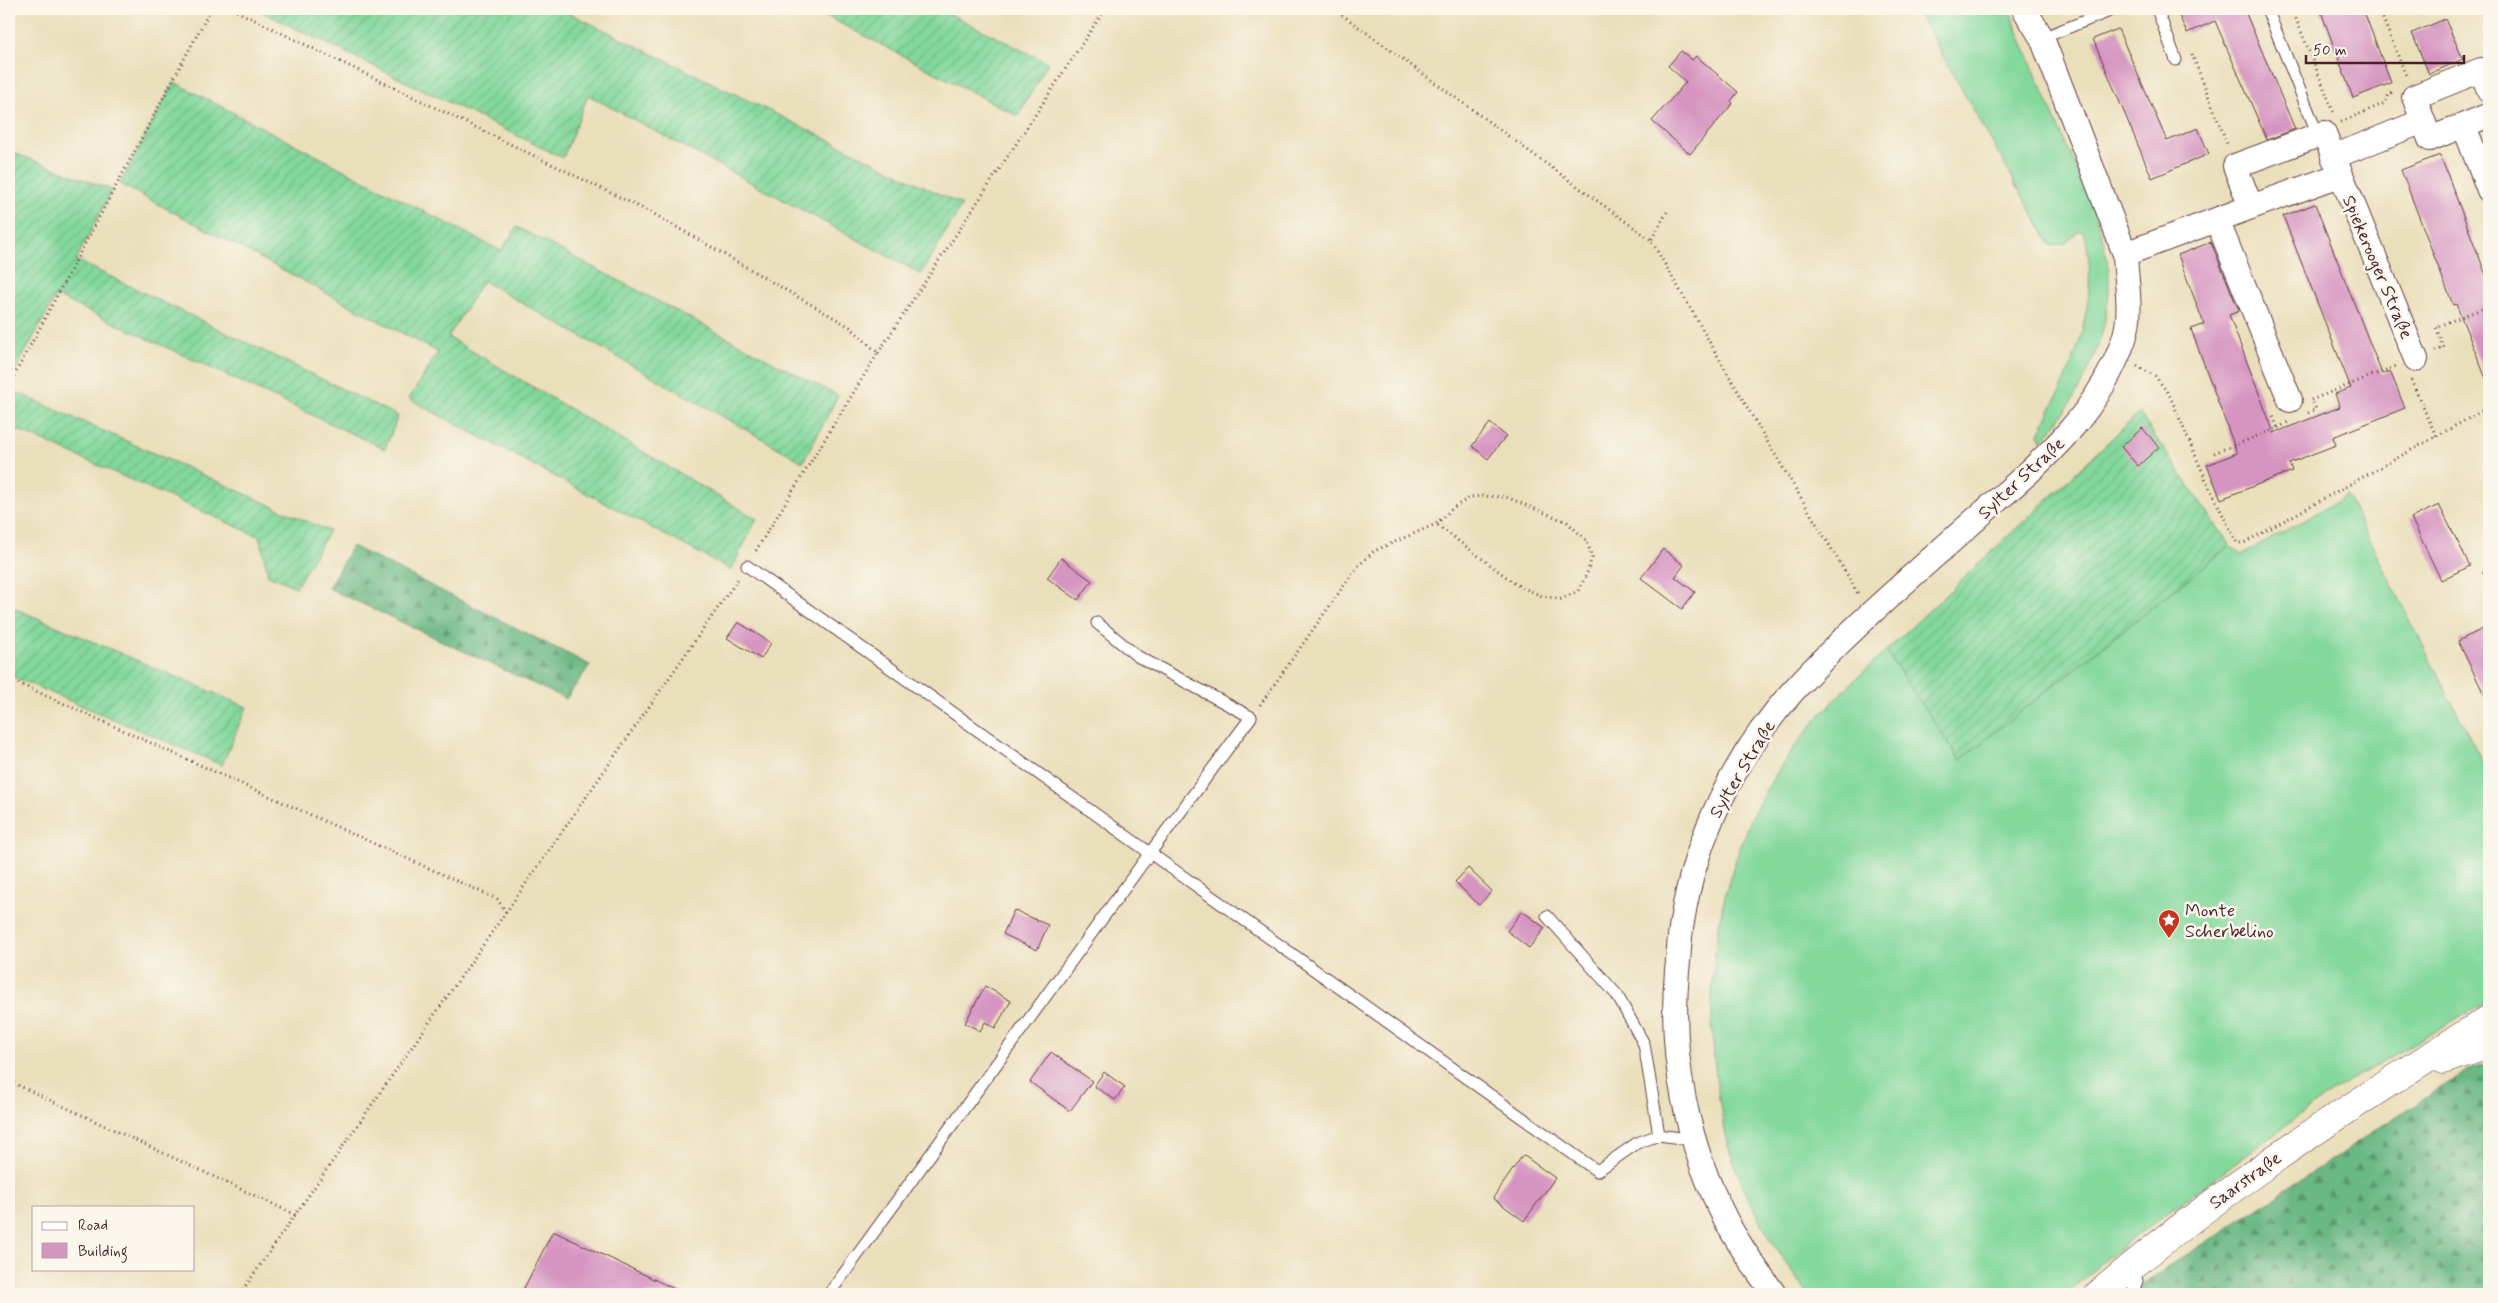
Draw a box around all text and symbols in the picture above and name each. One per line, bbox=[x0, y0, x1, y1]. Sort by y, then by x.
scale bar bbox=[2306, 32, 2463, 64]
text: 50 m bbox=[2313, 41, 2347, 61]
street label: Spiekerooger Straße bbox=[2336, 192, 2418, 343]
street label: Sylter Straße bbox=[1973, 432, 2070, 525]
street label: Sylter Straße bbox=[1704, 716, 1782, 823]
place label: Monte Scherbelino bbox=[2185, 899, 2274, 944]
place icon: Monte Scherbelino bbox=[2157, 908, 2181, 939]
street label: Saarstraße bbox=[2205, 1146, 2287, 1215]
legend bbox=[32, 1206, 195, 1270]
text: Road bbox=[78, 1216, 108, 1236]
text: Building bbox=[78, 1242, 128, 1263]

